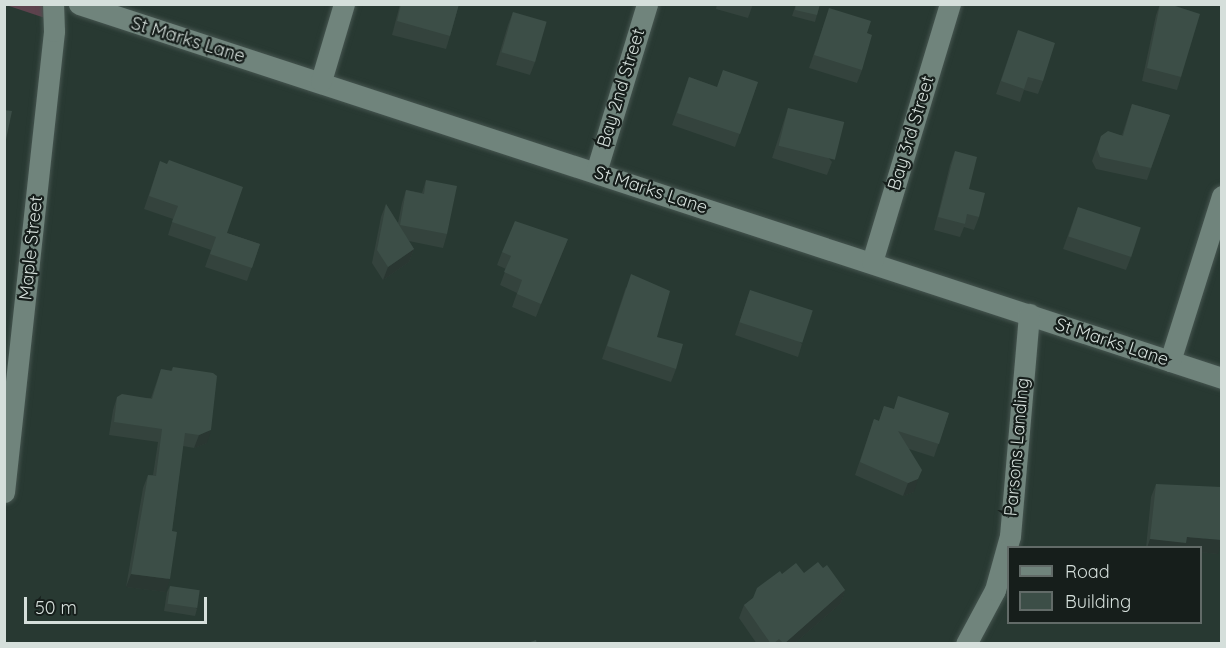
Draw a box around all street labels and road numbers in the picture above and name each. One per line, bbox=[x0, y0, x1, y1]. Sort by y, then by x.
street label: St Marks Lane bbox=[129, 12, 247, 68]
street label: Bay 2nd Street bbox=[593, 26, 649, 150]
street label: Bay 3rd Street bbox=[883, 73, 939, 193]
street label: St Marks Lane bbox=[592, 162, 710, 218]
street label: Maple Street bbox=[15, 195, 47, 301]
street label: St Marks Lane bbox=[1053, 314, 1171, 370]
street label: Parsons Landing bbox=[1000, 377, 1034, 517]

